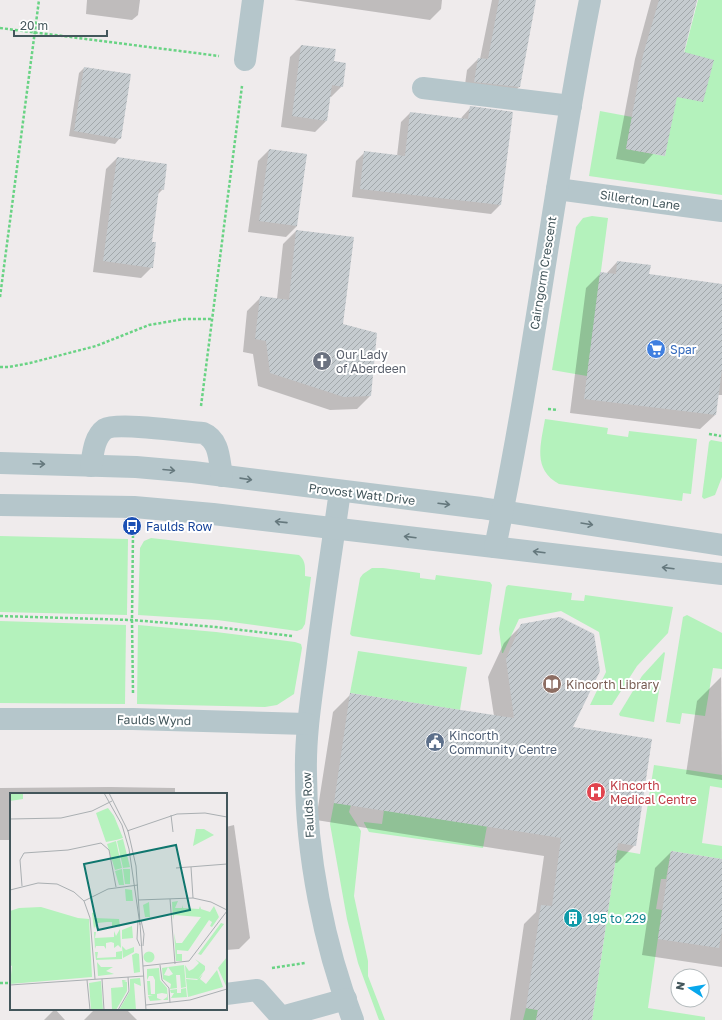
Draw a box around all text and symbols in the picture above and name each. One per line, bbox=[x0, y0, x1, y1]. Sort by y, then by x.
scale bar bbox=[14, 12, 107, 38]
text: 20 m bbox=[20, 18, 48, 33]
street label: Sillerton Lane bbox=[599, 187, 681, 213]
street label: Cairngorm Crescent bbox=[527, 215, 559, 331]
supermarket icon: Spar bbox=[645, 338, 667, 360]
place label: Spar bbox=[670, 342, 697, 357]
place label: Our Lady of Aberdeen bbox=[336, 347, 406, 376]
church icon: Our Lady of Aberdeen bbox=[311, 350, 333, 372]
one-way arrow bbox=[32, 460, 45, 468]
one-way arrow bbox=[162, 467, 175, 474]
one-way arrow bbox=[239, 475, 252, 483]
street label: Provost Watt Drive bbox=[308, 480, 416, 508]
one-way arrow bbox=[437, 500, 450, 508]
bus stop icon: Faulds Row bbox=[121, 515, 143, 537]
one-way arrow bbox=[275, 518, 288, 525]
place label: Faulds Row bbox=[146, 519, 213, 534]
one-way arrow bbox=[580, 521, 593, 529]
one-way arrow bbox=[404, 533, 417, 540]
one-way arrow bbox=[533, 548, 546, 556]
one-way arrow bbox=[662, 564, 675, 572]
library icon: Kincorth Library bbox=[541, 673, 563, 695]
place label: Kincorth Library bbox=[566, 677, 660, 692]
street label: Faulds Wynd bbox=[117, 712, 191, 728]
place label: Kincorth Community Centre bbox=[449, 728, 557, 757]
public building icon: Kincorth Community Centre bbox=[424, 731, 446, 753]
street label: Faulds Row bbox=[299, 771, 317, 838]
place label: Kincorth Medical Centre bbox=[610, 778, 697, 807]
hospital icon: Kincorth Medical Centre bbox=[585, 781, 607, 803]
inset map bbox=[10, 793, 227, 1010]
building icon: 195 to 229 bbox=[562, 907, 584, 929]
place label: 195 to 229 bbox=[587, 911, 646, 926]
north arrow bbox=[670, 968, 710, 1008]
text: N bbox=[673, 980, 687, 991]

